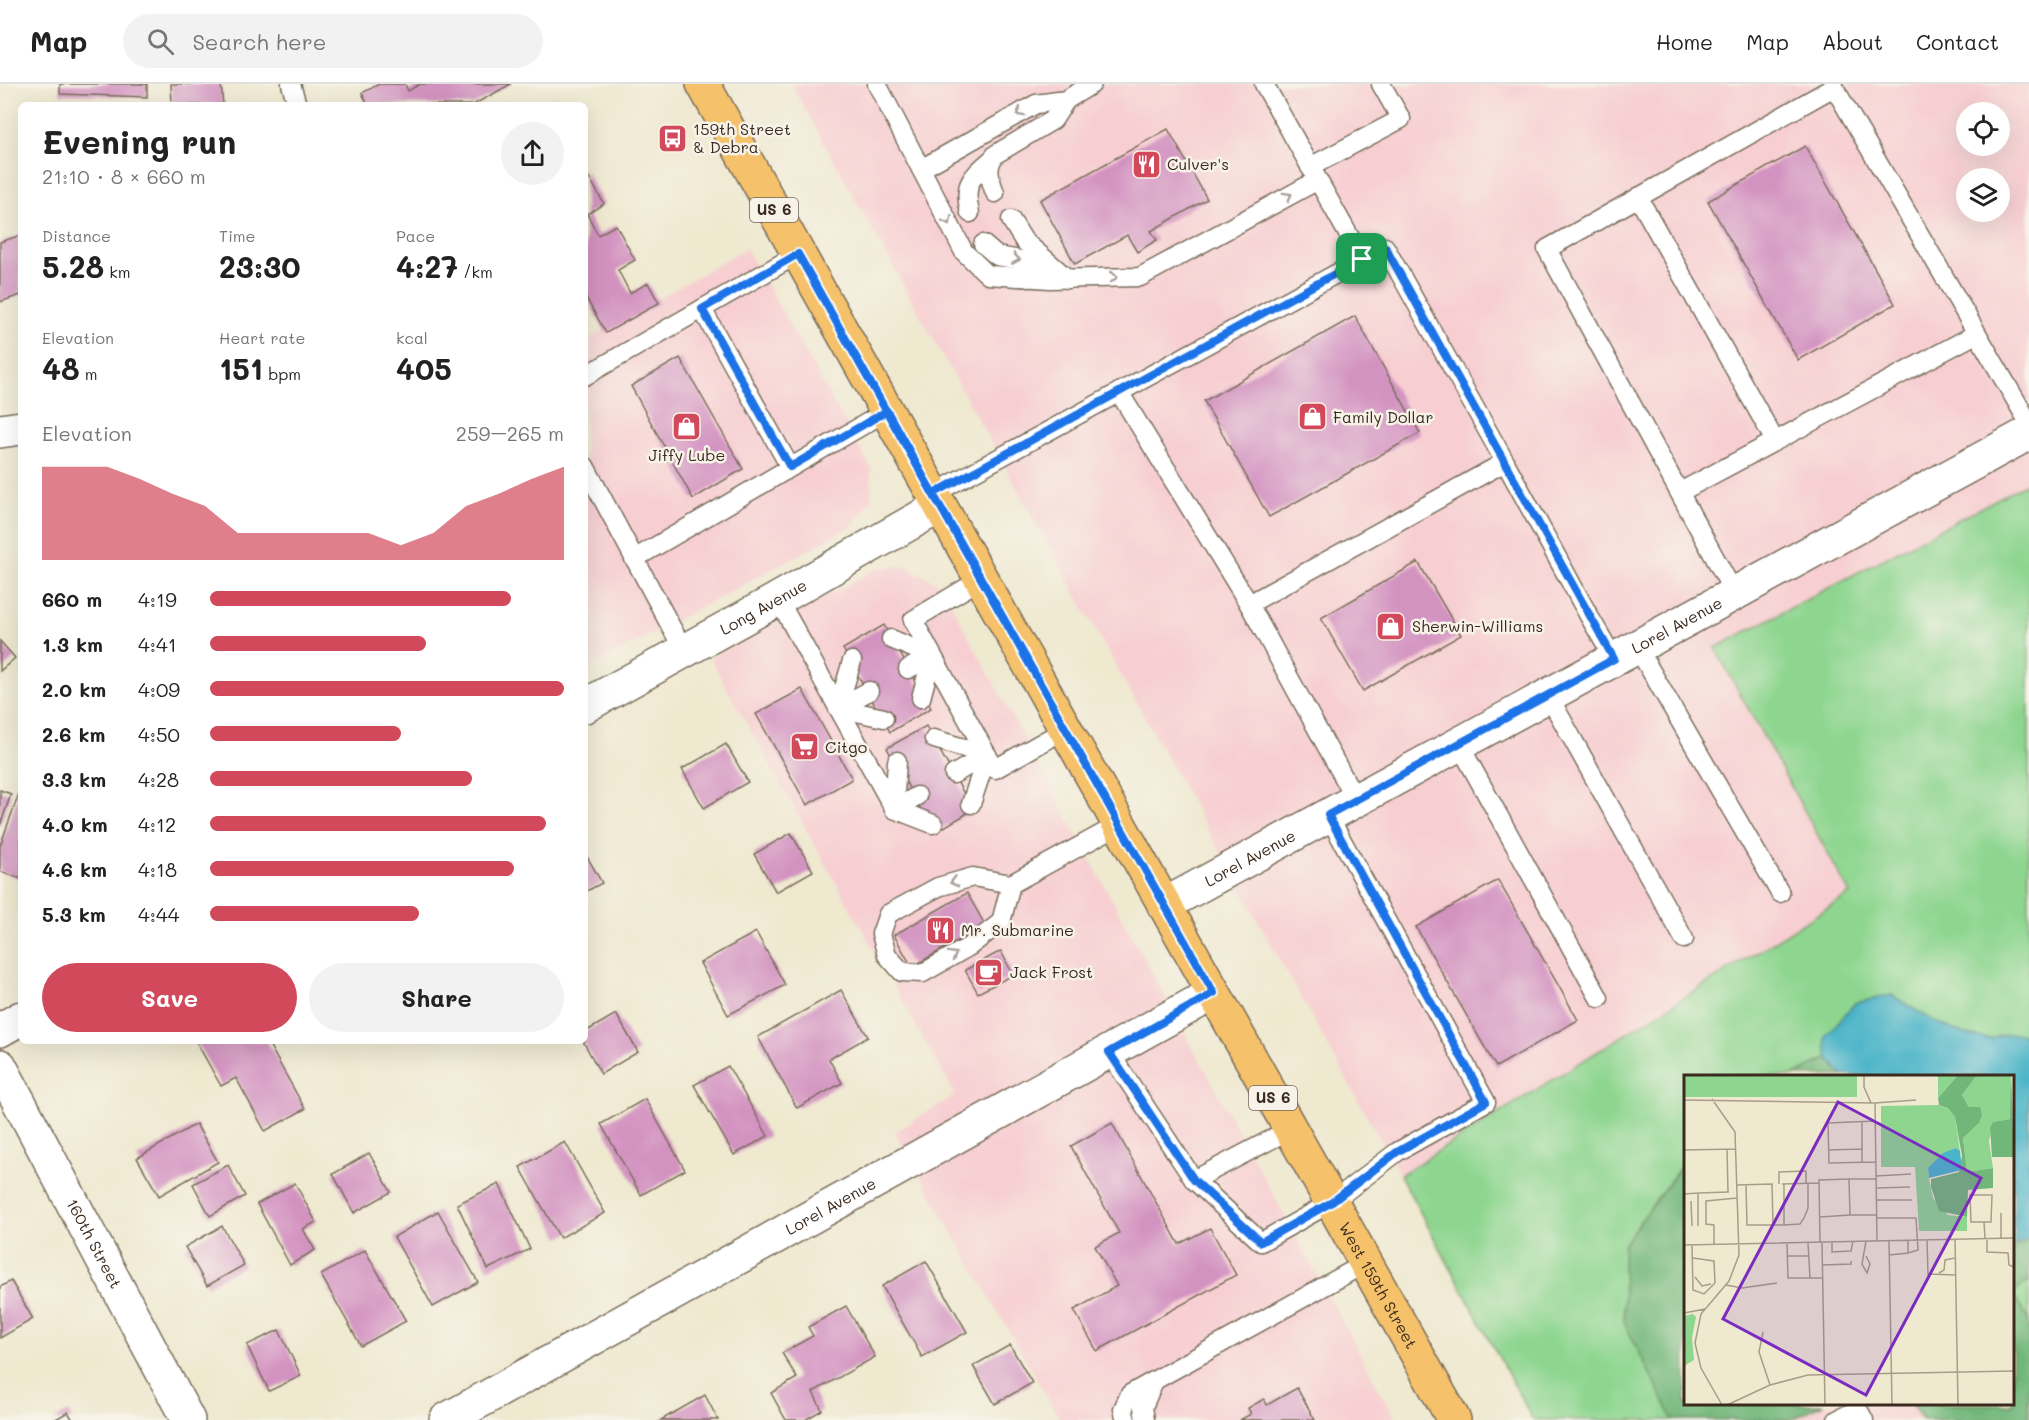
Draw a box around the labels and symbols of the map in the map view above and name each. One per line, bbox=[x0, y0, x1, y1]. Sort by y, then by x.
one-way arrow bbox=[1016, 106, 1026, 117]
place label: 159th Street & Debra bbox=[693, 118, 791, 157]
bus stop icon: 159th Street & Debra bbox=[656, 122, 688, 154]
restaurant icon: Culver's bbox=[1130, 148, 1162, 180]
place label: Culver's bbox=[1167, 153, 1229, 174]
one-way arrow bbox=[1282, 192, 1292, 203]
road number: US 6 bbox=[750, 198, 798, 222]
one-way arrow bbox=[941, 214, 952, 225]
pin bbox=[1336, 233, 1387, 284]
one-way arrow bbox=[1011, 253, 1021, 265]
one-way arrow bbox=[1109, 271, 1118, 284]
shop icon: Family Dollar bbox=[1296, 401, 1328, 433]
place label: Family Dollar bbox=[1333, 406, 1434, 427]
shop icon: Jiffy Lube bbox=[671, 411, 703, 443]
place label: Jiffy Lube bbox=[649, 444, 725, 465]
street label: Long Avenue bbox=[716, 574, 810, 639]
street label: Lorel Avenue bbox=[1627, 592, 1726, 658]
shop icon: Sherwin-Williams bbox=[1375, 610, 1407, 642]
place label: Sherwin-Williams bbox=[1412, 615, 1543, 636]
supermarket icon: Citgo bbox=[788, 731, 820, 763]
place label: Citgo bbox=[825, 736, 867, 757]
street label: Lorel Avenue bbox=[1201, 824, 1299, 891]
one-way arrow bbox=[949, 875, 960, 887]
restaurant icon: Mr. Submarine bbox=[924, 914, 956, 946]
place label: Mr. Submarine bbox=[961, 919, 1074, 940]
one-way arrow bbox=[947, 951, 958, 963]
cafe icon: Jack Frost bbox=[973, 956, 1005, 988]
place label: Jack Frost bbox=[1010, 961, 1093, 982]
inset map bbox=[1684, 1075, 2014, 1405]
road number: US 6 bbox=[1249, 1086, 1297, 1110]
street label: Lorel Avenue bbox=[781, 1172, 879, 1239]
street label: 160th Street bbox=[62, 1195, 127, 1292]
street label: West 159th Street bbox=[1335, 1218, 1423, 1352]

